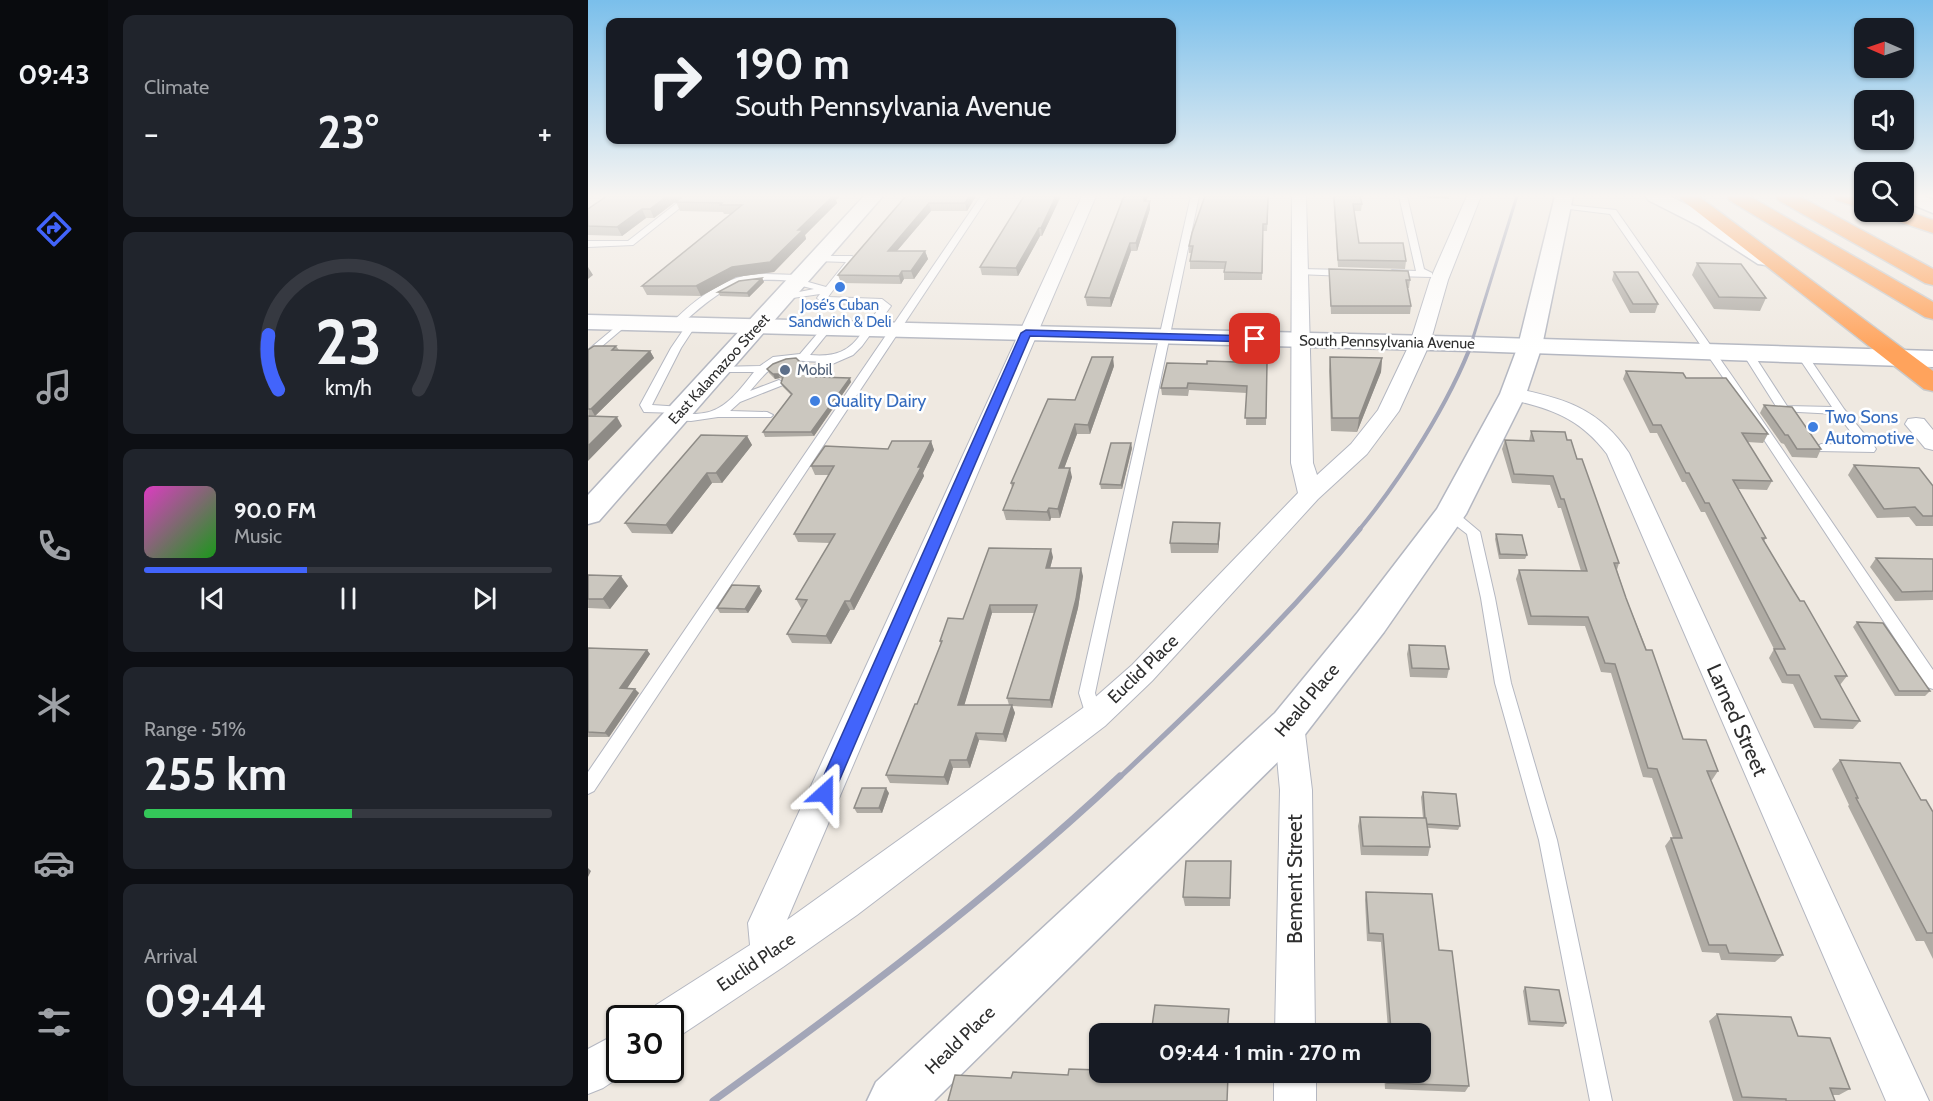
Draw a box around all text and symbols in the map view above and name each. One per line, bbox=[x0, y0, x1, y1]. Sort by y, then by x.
north arrow bbox=[1854, 18, 1914, 78]
map controls bbox=[1854, 18, 1914, 222]
text: 190 m bbox=[735, 38, 850, 90]
icon: right bbox=[636, 42, 714, 120]
text: 09:43 bbox=[18, 58, 90, 91]
text: Climate bbox=[144, 75, 209, 99]
text: South Pennsylvania Avenue bbox=[735, 90, 1051, 123]
button: sound bbox=[1854, 90, 1914, 150]
text: 23° bbox=[317, 105, 379, 159]
text: − bbox=[144, 113, 159, 153]
text: + bbox=[537, 113, 552, 153]
button: search bbox=[1854, 162, 1914, 222]
icon: directions bbox=[33, 208, 75, 250]
marker: José's Cuban Sandwich & Deli bbox=[833, 280, 847, 294]
place label: José's Cuban Sandwich & Deli bbox=[789, 296, 891, 331]
text: 23 bbox=[315, 304, 381, 380]
street label: East Kalamazoo Street bbox=[665, 310, 773, 428]
pin bbox=[1229, 313, 1280, 364]
icon: arrive bbox=[1238, 322, 1271, 355]
street label: South Pennsylvania Avenue bbox=[1299, 331, 1475, 353]
place label: Mobil bbox=[797, 361, 833, 379]
marker: Mobil bbox=[778, 363, 792, 377]
icon: music bbox=[33, 366, 75, 408]
text: km/h bbox=[325, 375, 371, 401]
place label: Quality Dairy bbox=[827, 390, 926, 412]
marker: Quality Dairy bbox=[808, 394, 822, 408]
place label: Two Sons Automotive bbox=[1825, 406, 1915, 449]
marker: Two Sons Automotive bbox=[1806, 420, 1820, 434]
text: 90.0 FM bbox=[234, 497, 316, 524]
text: Music bbox=[234, 524, 282, 548]
icon: phone bbox=[33, 525, 75, 567]
icon: previous bbox=[196, 582, 229, 615]
icon: pause bbox=[332, 582, 365, 615]
icon: next bbox=[468, 582, 501, 615]
street label: Euclid Place bbox=[1103, 630, 1183, 708]
street label: Heald Place bbox=[1270, 659, 1344, 741]
street label: Larned Street bbox=[1702, 660, 1773, 780]
icon: climate bbox=[33, 684, 75, 726]
text: Range · 51% bbox=[144, 717, 246, 741]
text: 255 km bbox=[144, 747, 287, 801]
position arrow bbox=[793, 761, 857, 825]
street label: Bement Street bbox=[1282, 814, 1307, 944]
icon: car bbox=[33, 842, 75, 884]
street label: Euclid Place bbox=[713, 928, 799, 996]
text: Arrival bbox=[144, 944, 197, 968]
text: 09:44 bbox=[144, 974, 267, 1028]
icon: filters bbox=[33, 1001, 75, 1043]
street label: Heald Place bbox=[920, 1001, 1000, 1079]
speed limit sign: 30 bbox=[606, 1005, 684, 1083]
text: 09:44 · 1 min · 270 m bbox=[1159, 1039, 1361, 1066]

